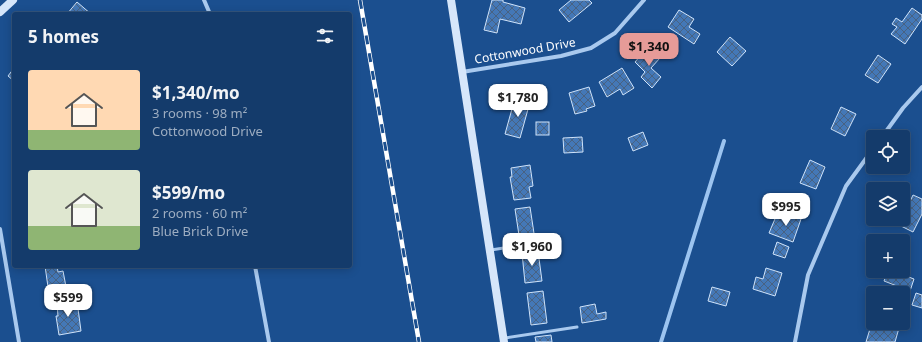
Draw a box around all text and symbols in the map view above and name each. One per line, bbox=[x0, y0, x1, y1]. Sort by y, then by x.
text: 5 homes bbox=[28, 25, 99, 48]
icon: filters bbox=[314, 25, 336, 47]
street label: Cottonwood Drive bbox=[473, 33, 577, 68]
pin: $1,340 bbox=[616, 33, 682, 67]
text: $1,340 bbox=[629, 37, 669, 55]
text: $1,340/mo bbox=[152, 81, 240, 104]
pin: $1,780 bbox=[485, 84, 551, 118]
icon: home bbox=[60, 86, 108, 134]
text: $1,780 bbox=[498, 88, 538, 106]
text: 3 rooms · 98 m² bbox=[152, 104, 247, 122]
text: Cottonwood Drive bbox=[152, 122, 263, 140]
map controls bbox=[866, 130, 910, 330]
button: locate bbox=[866, 130, 910, 174]
text: $599/mo bbox=[152, 181, 225, 204]
button: layers bbox=[866, 182, 910, 226]
icon: home bbox=[60, 186, 108, 234]
pin: $995 bbox=[762, 193, 810, 227]
text: $995 bbox=[771, 197, 801, 215]
text: 2 rooms · 60 m² bbox=[152, 204, 247, 222]
text: Blue Brick Drive bbox=[152, 222, 248, 240]
pin: $1,960 bbox=[499, 233, 565, 267]
button: + bbox=[866, 234, 910, 278]
text: $1,960 bbox=[512, 237, 552, 255]
pin: $599 bbox=[44, 284, 92, 318]
button: − bbox=[866, 286, 910, 330]
text: $599 bbox=[53, 288, 83, 306]

